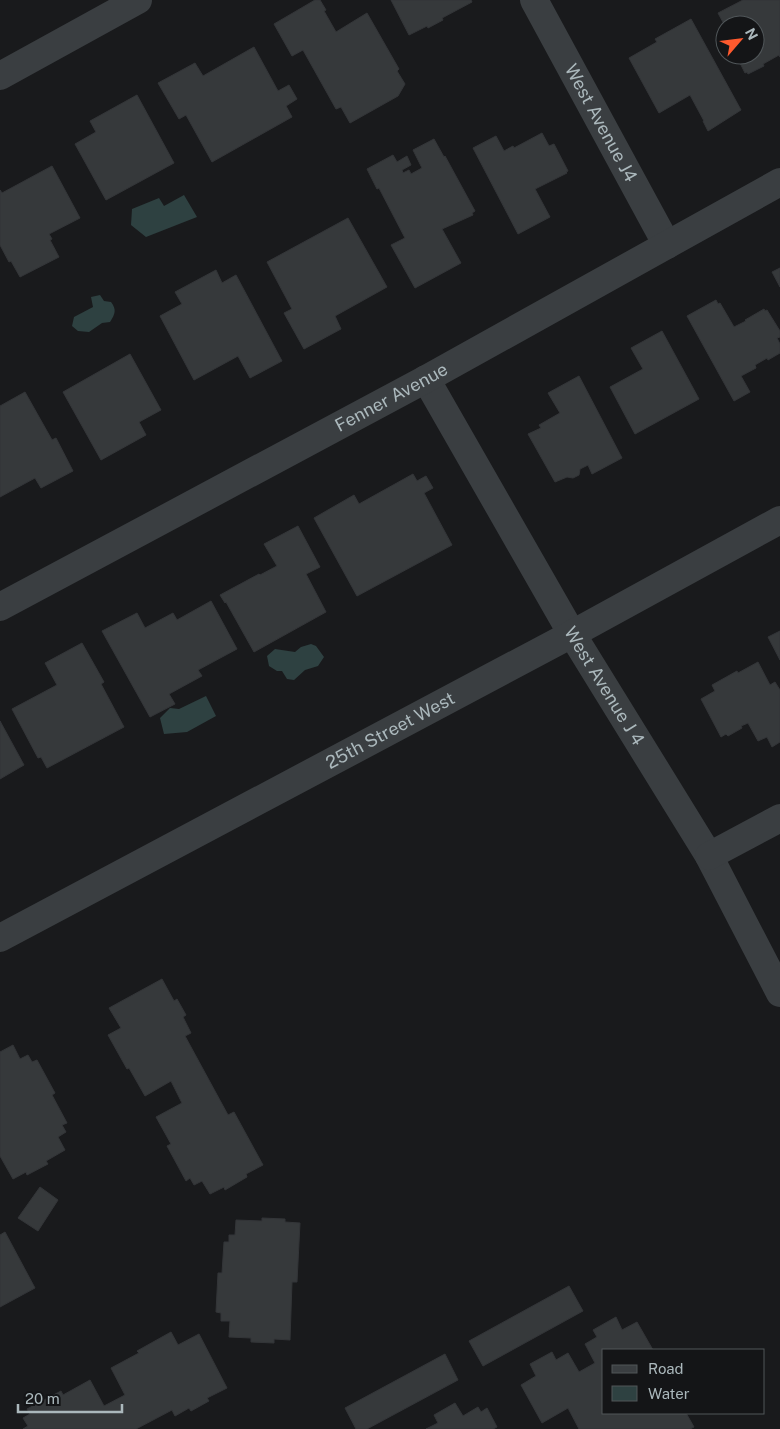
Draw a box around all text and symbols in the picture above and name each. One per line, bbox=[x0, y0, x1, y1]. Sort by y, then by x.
north arrow bbox=[715, 15, 765, 65]
text: N bbox=[742, 25, 761, 42]
street label: West Avenue J4 bbox=[561, 60, 642, 185]
street label: Fenner Avenue bbox=[331, 358, 451, 436]
street label: West Avenue J 4 bbox=[560, 623, 649, 749]
street label: 25th Street West bbox=[322, 687, 458, 773]
legend bbox=[602, 1349, 765, 1414]
text: Road bbox=[648, 1360, 684, 1377]
scale bar bbox=[18, 1382, 121, 1414]
text: Water bbox=[648, 1385, 690, 1402]
text: 20 m bbox=[25, 1390, 60, 1407]

